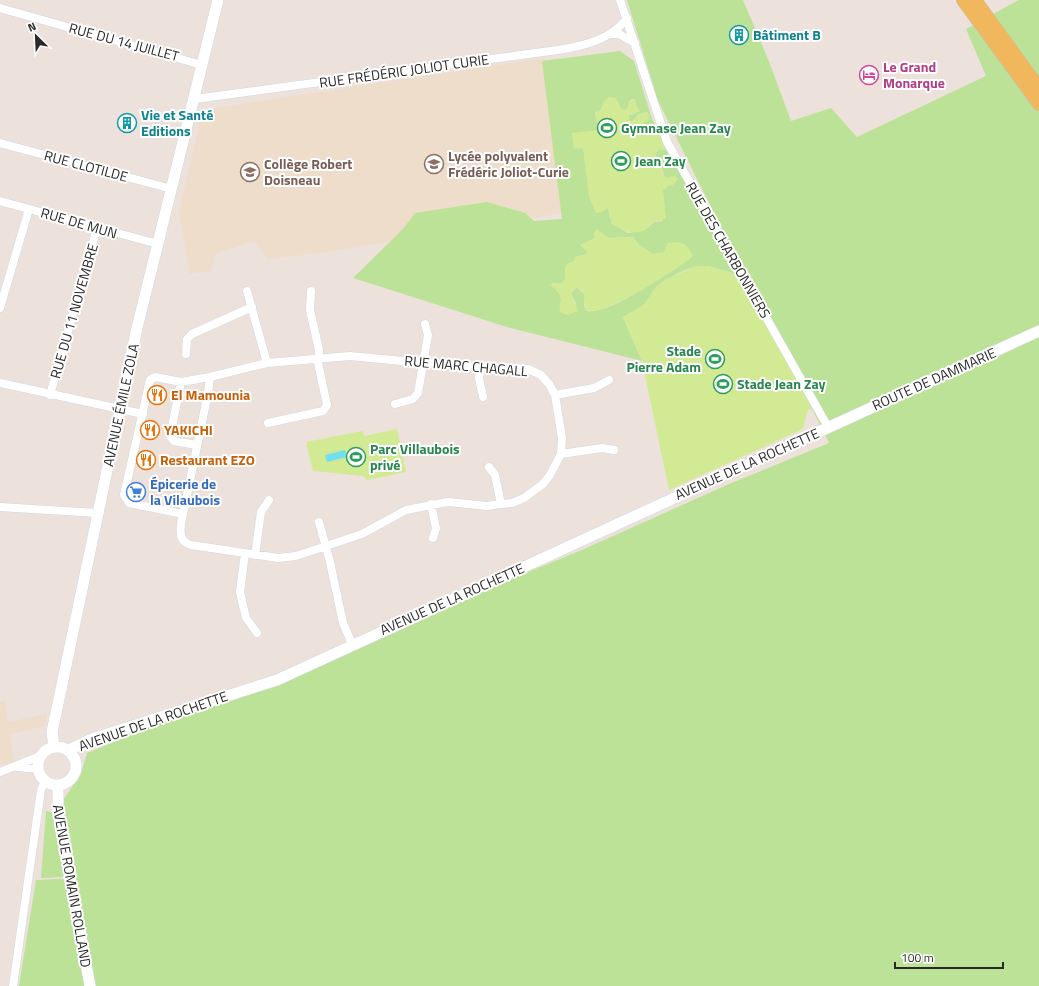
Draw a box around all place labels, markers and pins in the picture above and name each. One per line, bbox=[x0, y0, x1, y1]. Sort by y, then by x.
building icon: Bâtiment B bbox=[728, 24, 750, 46]
place label: Bâtiment B bbox=[753, 24, 821, 45]
place label: Le Grand Monarque bbox=[883, 56, 945, 93]
hotel icon: Le Grand Monarque bbox=[858, 64, 880, 86]
place label: Vie et Santé Editions bbox=[141, 104, 213, 141]
building icon: Vie et Santé Editions bbox=[116, 112, 138, 134]
sports icon: Gymnase Jean Zay bbox=[596, 117, 618, 139]
place label: Gymnase Jean Zay bbox=[621, 117, 731, 138]
place label: Lycée polyvalent Frédéric Joliot-Curie bbox=[448, 145, 569, 182]
sports icon: Jean Zay bbox=[610, 150, 632, 172]
place label: Jean Zay bbox=[635, 150, 686, 171]
place label: Collège Robert Doisneau bbox=[264, 153, 352, 190]
school or university icon: Lycée polyvalent Frédéric Joliot-Curie bbox=[423, 153, 445, 175]
school or university icon: Collège Robert Doisneau bbox=[239, 161, 261, 183]
place label: Stade Pierre Adam bbox=[626, 340, 701, 377]
sports icon: Stade Pierre Adam bbox=[704, 348, 726, 370]
sports icon: Stade Jean Zay bbox=[712, 373, 734, 395]
place label: Stade Jean Zay bbox=[737, 373, 825, 394]
restaurant icon: El Mamounia bbox=[146, 384, 168, 406]
place label: El Mamounia bbox=[171, 384, 250, 405]
restaurant icon: YAKICHI bbox=[139, 419, 161, 441]
place label: YAKICHI bbox=[164, 419, 213, 440]
place label: Parc Villaubois privé bbox=[370, 438, 460, 475]
sports icon: Parc Villaubois privé bbox=[345, 446, 367, 468]
restaurant icon: Restaurant EZO bbox=[135, 449, 157, 471]
place label: Restaurant EZO bbox=[160, 449, 255, 470]
place label: Épicerie de la Vilaubois bbox=[150, 473, 220, 510]
supermarket icon: Épicerie de la Vilaubois bbox=[125, 481, 147, 503]

